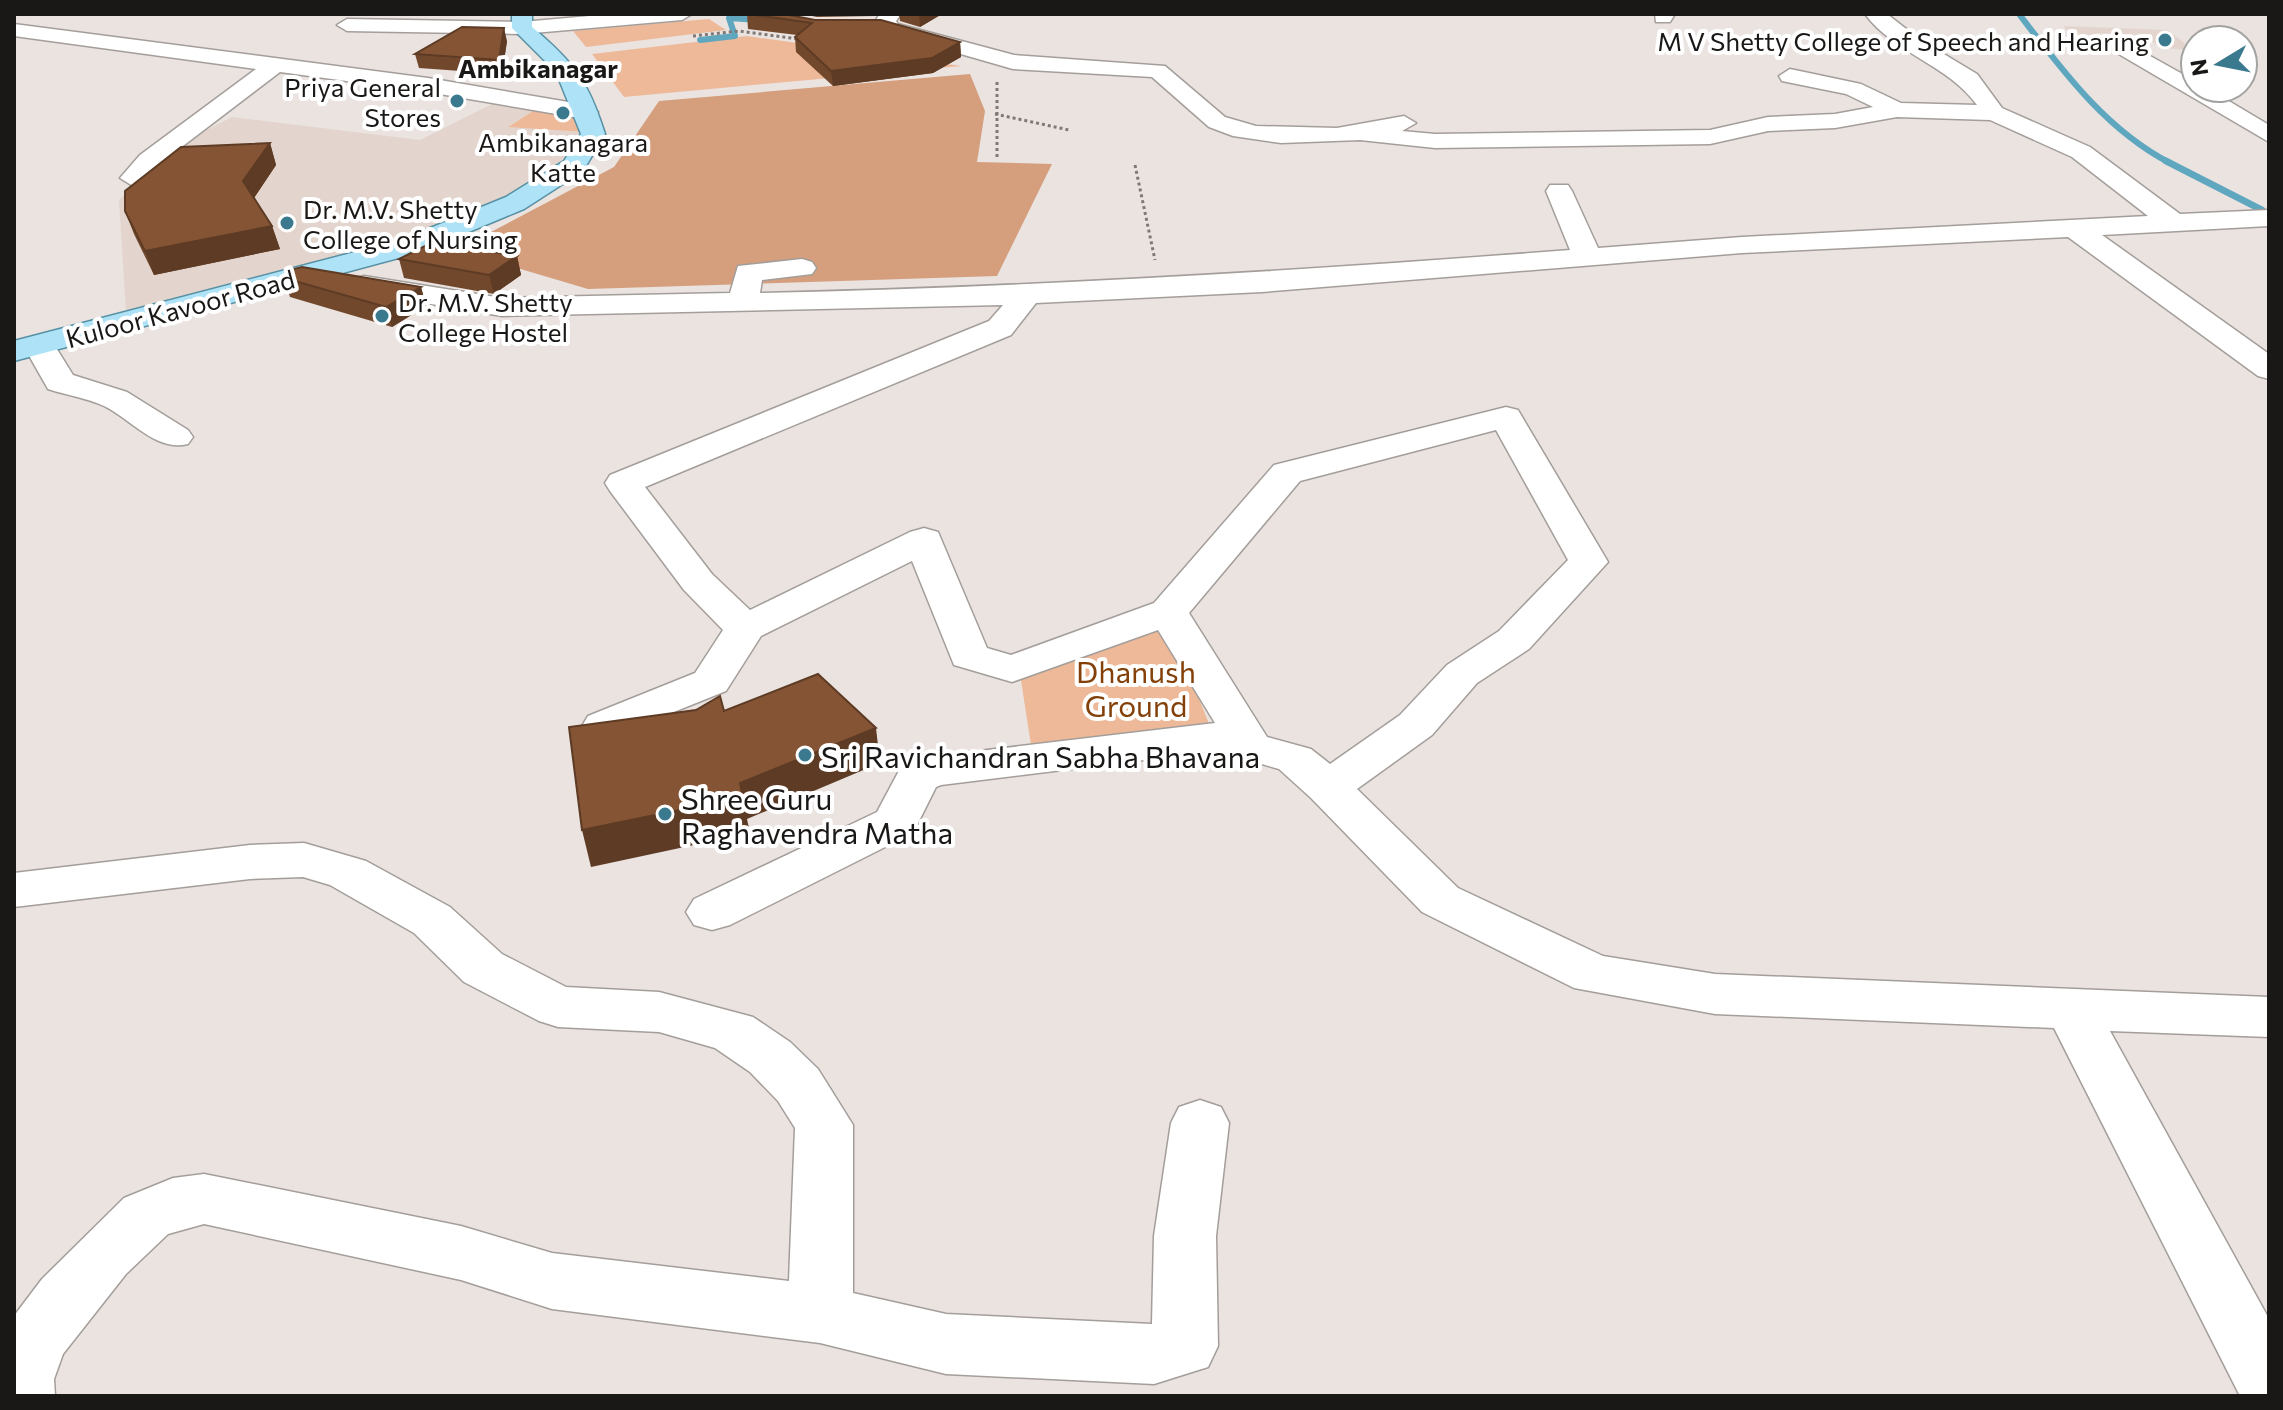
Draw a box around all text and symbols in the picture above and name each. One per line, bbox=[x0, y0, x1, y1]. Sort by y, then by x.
north arrow bbox=[2179, 24, 2259, 104]
place label: M V Shetty College of Speech and Hearing bbox=[1657, 25, 2149, 56]
marker: M V Shetty College of Speech and Hearing bbox=[2156, 31, 2174, 49]
district label: Ambikanagar bbox=[458, 52, 618, 83]
text: N bbox=[2184, 57, 2214, 78]
place label: Priya General Stores bbox=[284, 71, 441, 132]
marker: Priya General Stores bbox=[448, 92, 466, 110]
marker: Ambikanagara Katte bbox=[554, 104, 572, 122]
place label: Ambikanagara Katte bbox=[478, 126, 648, 187]
place label: Dr. M.V. Shetty College of Nursing bbox=[303, 193, 518, 254]
marker: Dr. M.V. Shetty College of Nursing bbox=[278, 214, 296, 232]
street label: Kuloor Kavoor Road bbox=[62, 263, 298, 353]
place label: Dr. M.V. Shetty College Hostel bbox=[398, 286, 573, 347]
marker: Dr. M.V. Shetty College Hostel bbox=[373, 307, 391, 325]
park label: Dhanush Ground bbox=[1076, 652, 1196, 723]
place label: Sri Ravichandran Sabha Bhavana bbox=[821, 737, 1260, 774]
marker: Sri Ravichandran Sabha Bhavana bbox=[796, 746, 814, 764]
place label: Shree Guru Raghavendra Matha bbox=[681, 779, 953, 850]
marker: Shree Guru Raghavendra Matha bbox=[656, 805, 674, 823]

